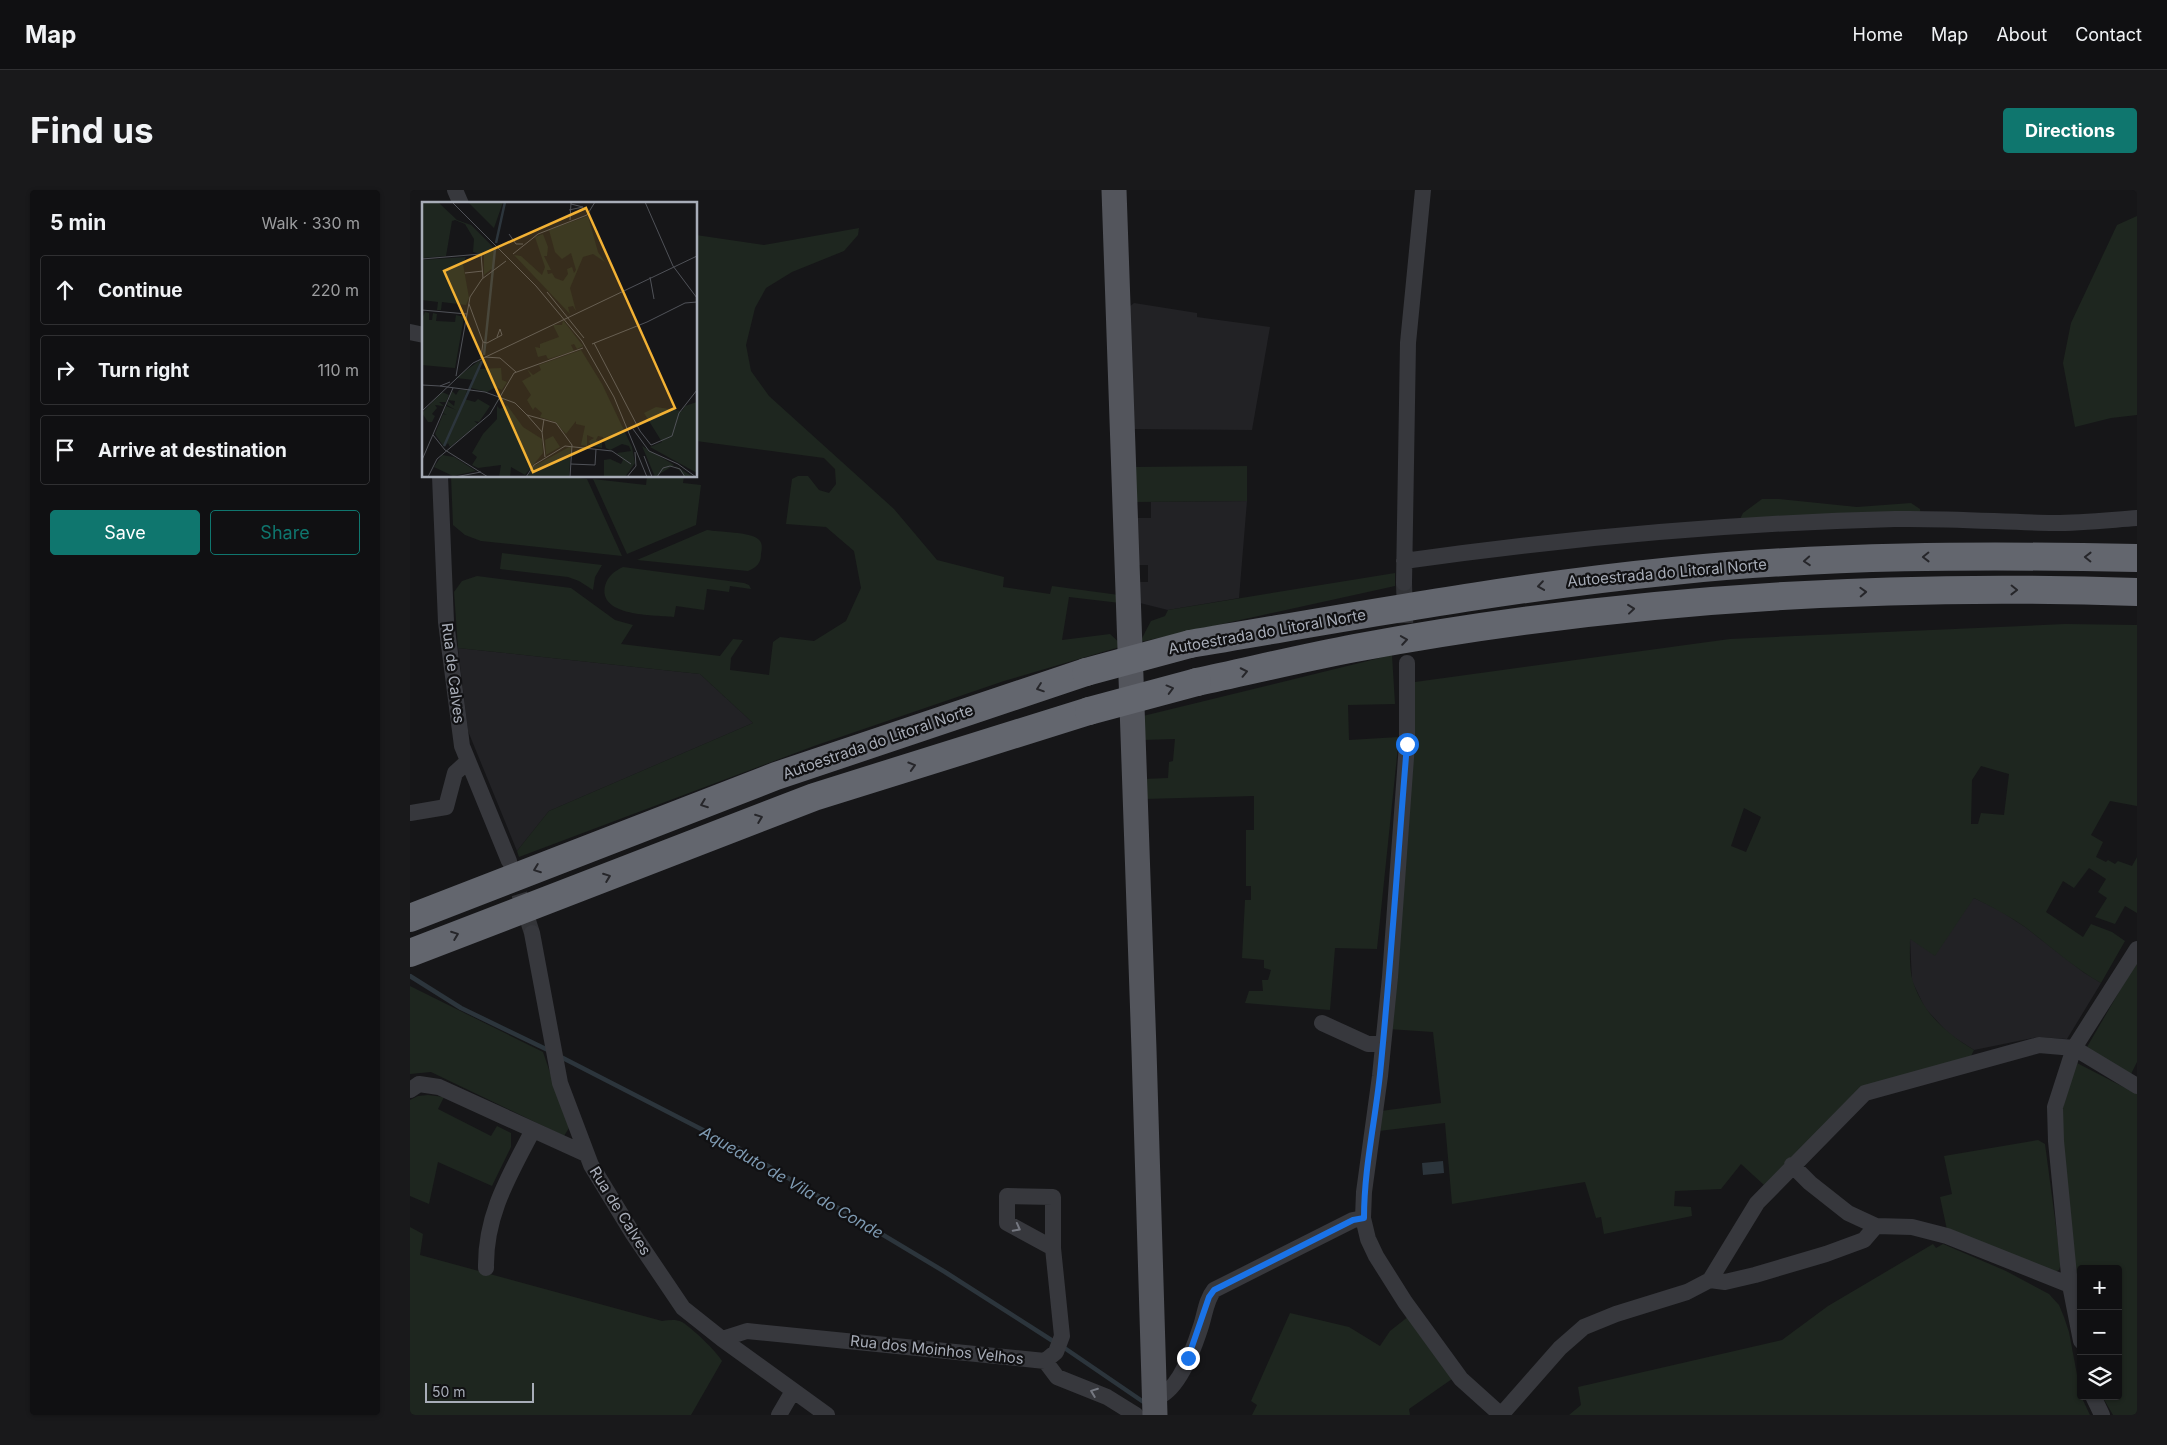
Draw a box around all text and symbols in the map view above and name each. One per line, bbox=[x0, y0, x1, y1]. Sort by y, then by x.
text: Map bbox=[25, 20, 76, 49]
text: Home bbox=[1853, 24, 1903, 45]
text: Map bbox=[1931, 24, 1968, 45]
text: About bbox=[1996, 24, 2047, 45]
text: Contact bbox=[2075, 24, 2142, 45]
button: Directions bbox=[2003, 108, 2137, 153]
text: Find us bbox=[30, 109, 154, 151]
inset map bbox=[422, 202, 698, 478]
text: 5 min bbox=[50, 210, 106, 235]
text: Walk · 330 m bbox=[261, 213, 360, 233]
icon: ahead bbox=[51, 276, 79, 304]
text: Continue bbox=[98, 279, 183, 302]
text: 220 m bbox=[311, 280, 359, 300]
icon: right bbox=[51, 356, 79, 384]
text: Turn right bbox=[98, 359, 189, 382]
text: 110 m bbox=[317, 360, 359, 380]
icon: arrive bbox=[51, 436, 79, 464]
text: Arrive at destination bbox=[98, 439, 287, 462]
button: Save bbox=[50, 510, 200, 555]
button: Share bbox=[210, 510, 360, 555]
one-way arrow bbox=[1922, 552, 1930, 562]
one-way arrow bbox=[2084, 552, 2092, 562]
street label: Autoestrada do Litoral Norte bbox=[1566, 554, 1768, 591]
one-way arrow bbox=[1803, 556, 1811, 567]
one-way arrow bbox=[1536, 580, 1545, 590]
one-way arrow bbox=[2010, 585, 2018, 595]
one-way arrow bbox=[1859, 586, 1867, 597]
one-way arrow bbox=[1627, 604, 1635, 615]
street label: Autoestrada do Litoral Norte bbox=[1167, 605, 1367, 658]
street label: Rua de Calves bbox=[438, 622, 469, 724]
one-way arrow bbox=[1400, 635, 1408, 646]
one-way arrow bbox=[1240, 667, 1249, 678]
one-way arrow bbox=[1036, 682, 1045, 692]
one-way arrow bbox=[1165, 684, 1174, 695]
street label: Autoestrada do Litoral Norte bbox=[780, 700, 976, 783]
route start bbox=[1396, 733, 1419, 756]
one-way arrow bbox=[908, 762, 916, 772]
one-way arrow bbox=[701, 798, 709, 808]
one-way arrow bbox=[754, 814, 763, 825]
one-way arrow bbox=[533, 863, 542, 873]
one-way arrow bbox=[602, 873, 611, 883]
one-way arrow bbox=[451, 931, 459, 941]
water label: Aqueduto de Vila do Conde bbox=[696, 1121, 887, 1243]
street label: Rua de Calves bbox=[586, 1163, 655, 1259]
one-way arrow bbox=[1012, 1222, 1021, 1232]
map controls bbox=[2077, 1265, 2122, 1400]
button: + bbox=[2077, 1265, 2122, 1310]
button: − bbox=[2077, 1310, 2122, 1355]
street label: Rua dos Moinhos Velhos bbox=[849, 1331, 1025, 1368]
route end bbox=[1177, 1347, 1200, 1370]
button: layers bbox=[2077, 1355, 2122, 1400]
scale bar bbox=[425, 1380, 534, 1403]
text: 50 m bbox=[432, 1383, 466, 1400]
one-way arrow bbox=[1090, 1387, 1099, 1398]

